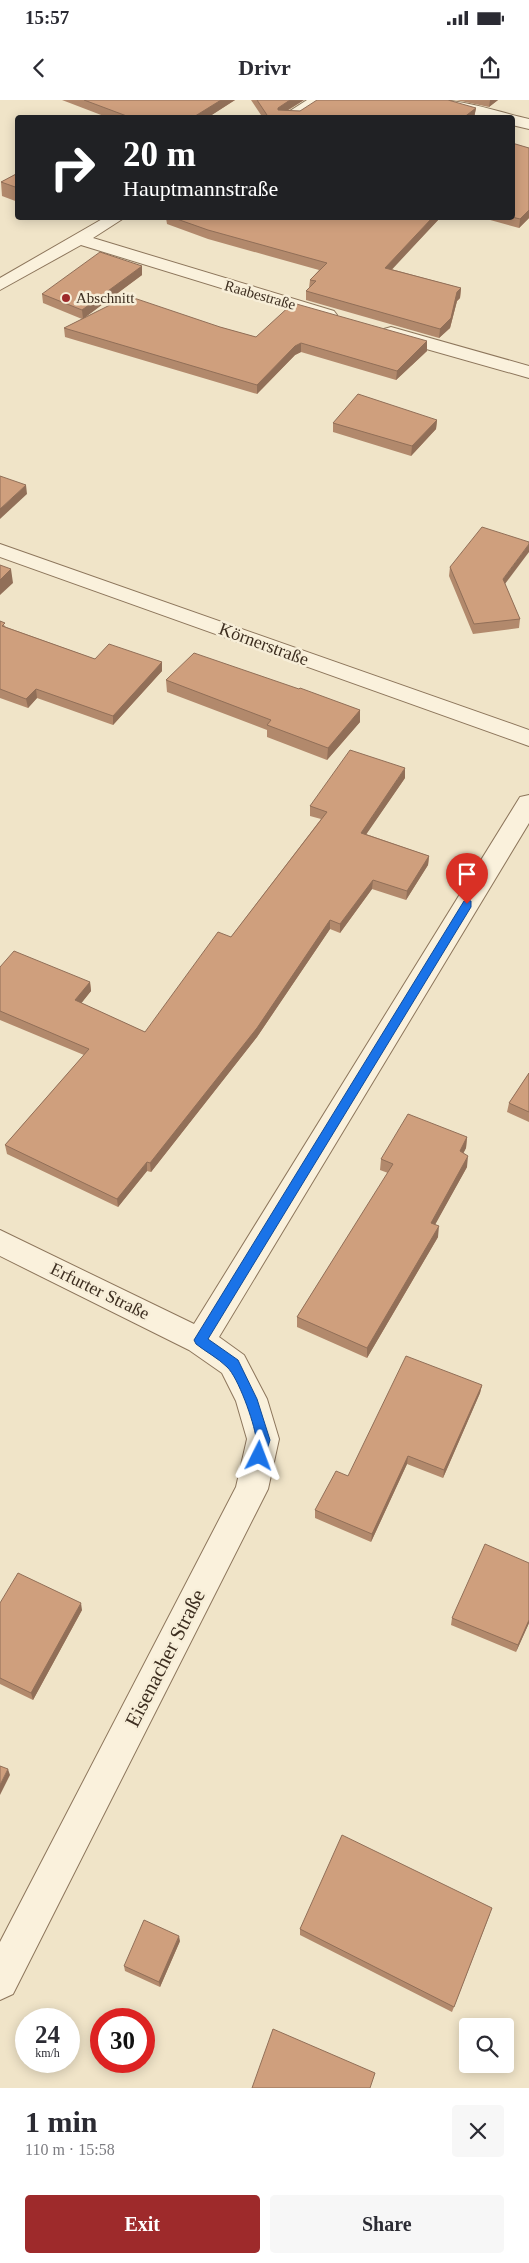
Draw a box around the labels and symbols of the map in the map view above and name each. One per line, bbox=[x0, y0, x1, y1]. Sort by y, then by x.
street label: Raabestraße bbox=[223, 277, 298, 313]
place label: Abschnitt bbox=[76, 290, 135, 306]
marker: Abschnitt bbox=[60, 292, 72, 304]
street label: Körnerstraße bbox=[216, 619, 312, 669]
pin bbox=[446, 853, 488, 904]
street label: Erfurter Straße bbox=[47, 1258, 153, 1324]
position arrow bbox=[232, 1429, 284, 1481]
street label: Eisenacher Straße bbox=[120, 1585, 210, 1731]
speed limit sign: 30 bbox=[90, 2008, 155, 2073]

